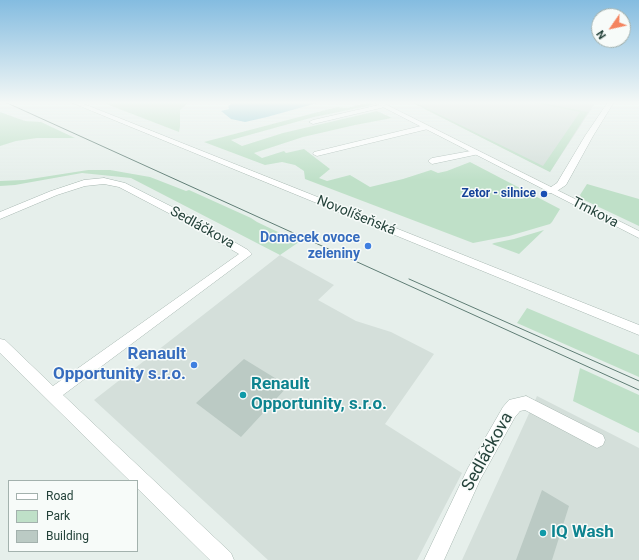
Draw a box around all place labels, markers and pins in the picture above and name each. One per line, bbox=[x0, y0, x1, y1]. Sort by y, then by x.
place label: Zetor - silnice bbox=[461, 187, 536, 201]
marker: Zetor - silnice bbox=[539, 189, 549, 199]
place label: Domecek ovoce zeleniny bbox=[260, 230, 360, 262]
marker: Domecek ovoce zeleniny bbox=[363, 241, 373, 251]
place label: Renault Opportunity s.r.o. bbox=[53, 345, 186, 385]
marker: Renault Opportunity s.r.o. bbox=[189, 360, 199, 370]
place label: Renault Opportunity, s.r.o. bbox=[251, 375, 387, 415]
marker: Renault Opportunity, s.r.o. bbox=[238, 390, 248, 400]
place label: IQ Wash bbox=[551, 523, 614, 543]
marker: IQ Wash bbox=[538, 528, 548, 538]

